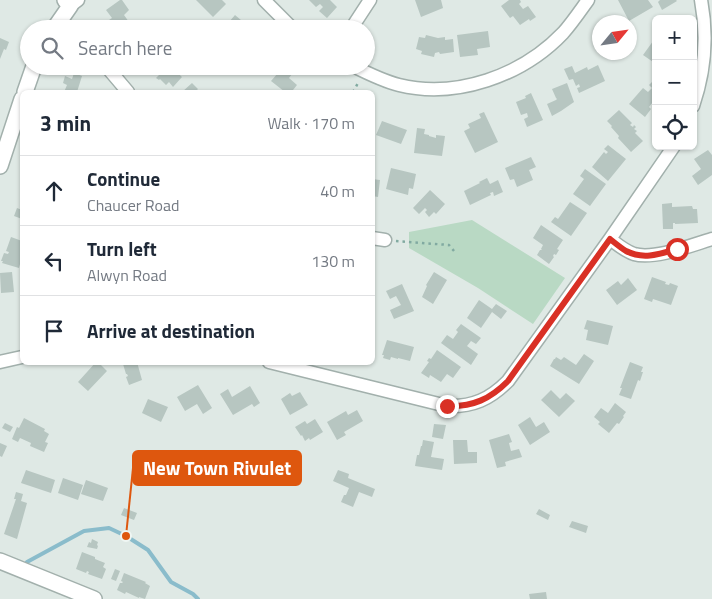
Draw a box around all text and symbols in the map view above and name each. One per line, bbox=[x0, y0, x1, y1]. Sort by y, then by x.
north arrow bbox=[592, 15, 637, 60]
map controls bbox=[652, 15, 697, 150]
button: + bbox=[652, 15, 697, 60]
search box bbox=[20, 20, 375, 75]
text: Search here bbox=[78, 33, 172, 62]
icon: search bbox=[38, 34, 66, 62]
button: − bbox=[652, 60, 697, 105]
button: locate bbox=[652, 105, 697, 150]
text: 3 min bbox=[40, 107, 91, 139]
text: Walk · 170 m bbox=[267, 111, 355, 135]
text: Continue bbox=[87, 164, 160, 193]
icon: ahead bbox=[40, 177, 68, 205]
text: 40 m bbox=[320, 179, 355, 203]
text: Chaucer Road bbox=[87, 193, 179, 217]
text: Turn left bbox=[87, 234, 157, 263]
route start bbox=[666, 238, 689, 261]
icon: left bbox=[40, 247, 68, 275]
text: 130 m bbox=[311, 249, 355, 273]
text: Alwyn Road bbox=[87, 263, 167, 287]
text: Arrive at destination bbox=[87, 316, 255, 345]
icon: arrive bbox=[40, 317, 68, 345]
route end bbox=[436, 395, 459, 418]
callout: New Town Rivulet bbox=[133, 451, 301, 485]
text: New Town Rivulet bbox=[143, 453, 291, 482]

